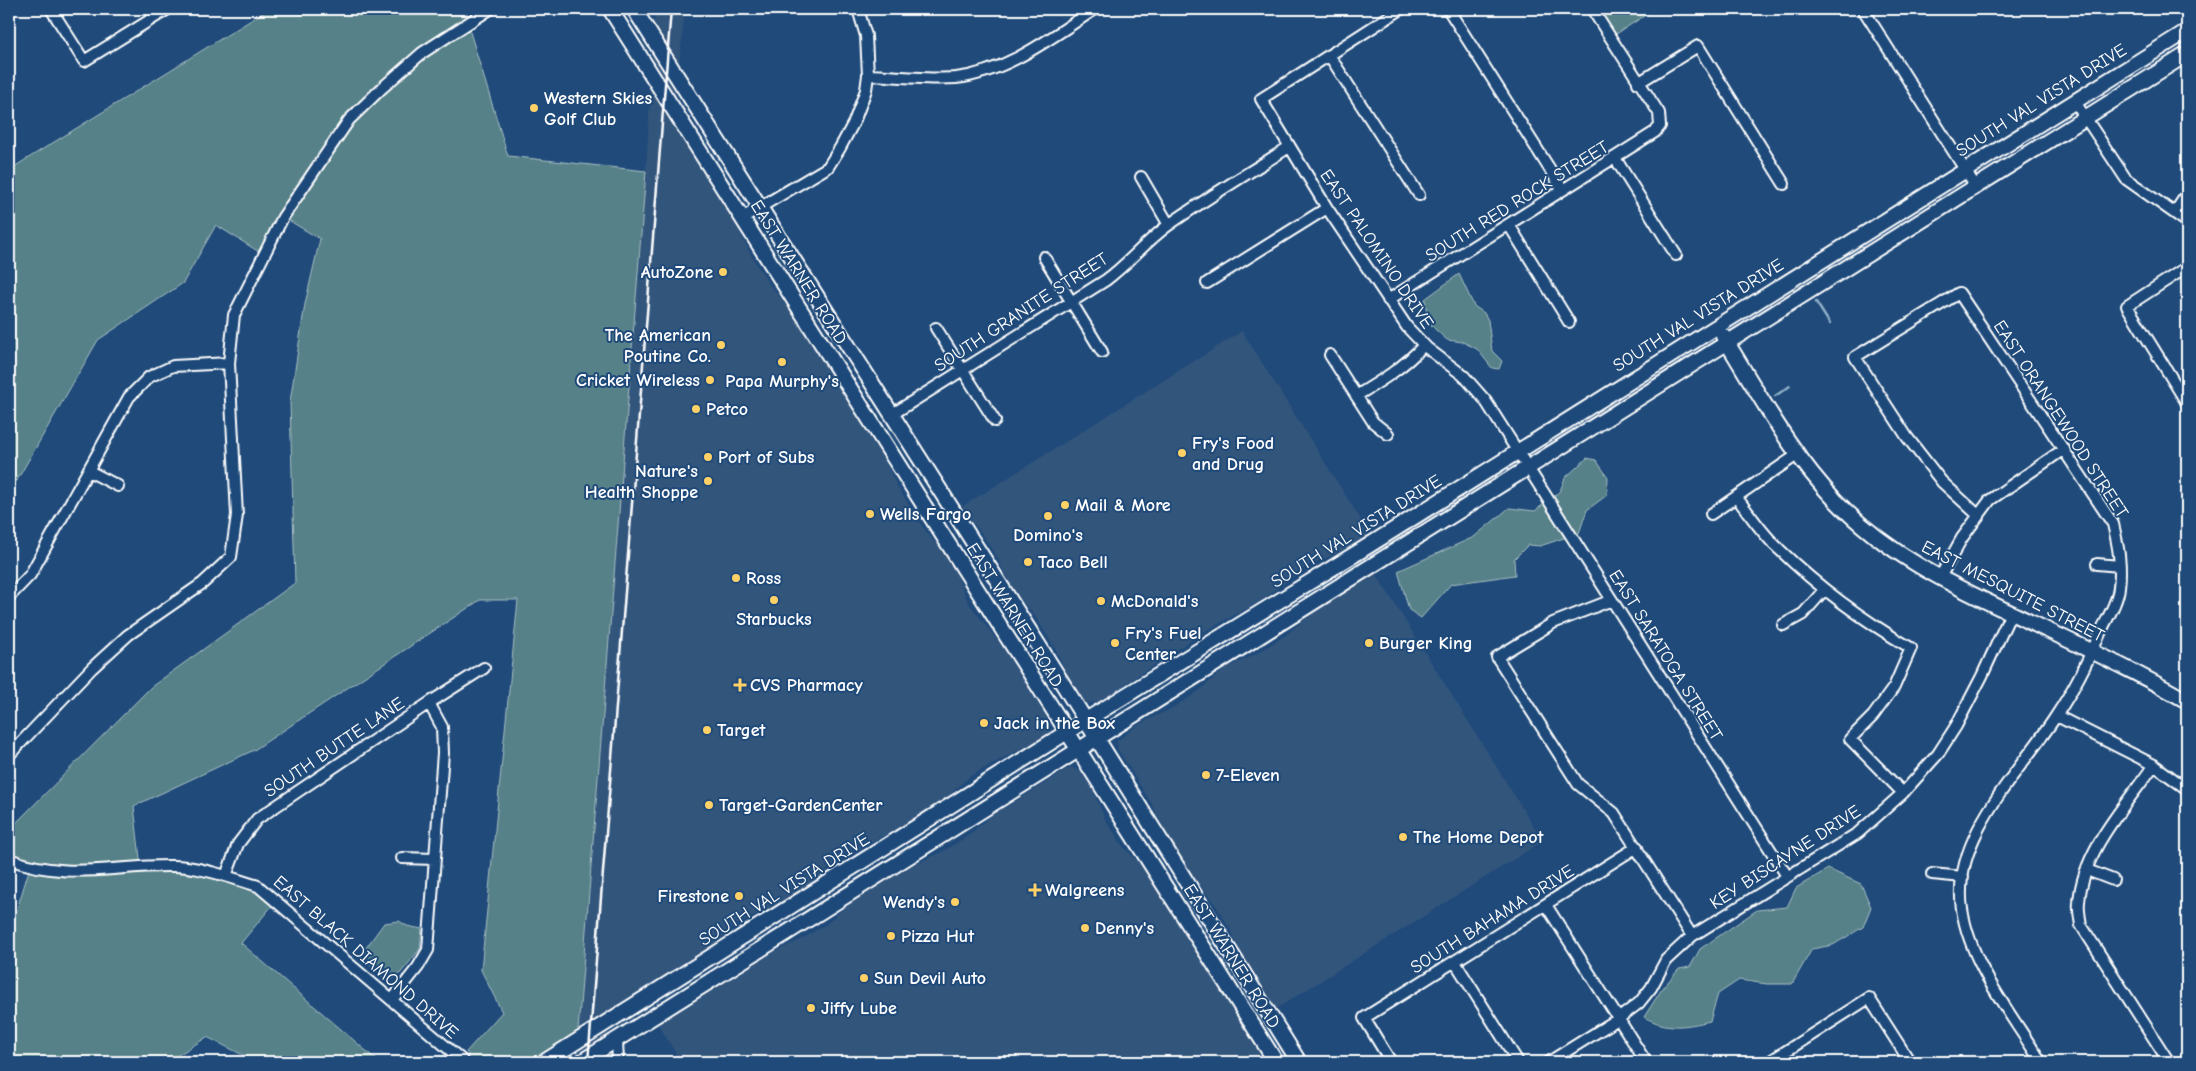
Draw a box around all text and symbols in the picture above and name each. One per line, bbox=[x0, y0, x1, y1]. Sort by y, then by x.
street label: SOUTH VAL VISTA DRIVE bbox=[1952, 39, 2130, 162]
place label: Western Skies Golf Club bbox=[544, 88, 652, 130]
marker: Western Skies Golf Club bbox=[528, 102, 540, 114]
street label: SOUTH RED ROCK STREET bbox=[1422, 136, 1613, 266]
street label: EAST PALOMINO DRIVE bbox=[1315, 166, 1438, 333]
street label: EAST WARNER ROAD bbox=[746, 196, 851, 348]
street label: SOUTH GRANITE STREET bbox=[931, 248, 1113, 376]
street label: SOUTH VAL VISTA DRIVE bbox=[1609, 254, 1787, 377]
place label: AutoZone bbox=[641, 262, 713, 283]
marker: AutoZone bbox=[717, 266, 729, 278]
street label: EAST ORANGEWOOD STREET bbox=[1989, 316, 2133, 523]
place label: The American Poutine Co. bbox=[605, 325, 711, 367]
marker: The American Poutine Co. bbox=[715, 339, 727, 351]
marker: Papa Murphy's bbox=[776, 356, 788, 368]
place label: Cricket Wireless bbox=[576, 370, 700, 391]
place label: Papa Murphy's bbox=[725, 371, 839, 392]
marker: Cricket Wireless bbox=[704, 374, 716, 386]
place label: Petco bbox=[706, 399, 748, 420]
marker: Petco bbox=[690, 403, 702, 415]
place label: Fry's Food and Drug bbox=[1192, 433, 1274, 475]
place label: Port of Subs bbox=[718, 447, 815, 468]
marker: Fry's Food and Drug bbox=[1176, 447, 1188, 459]
marker: Port of Subs bbox=[702, 451, 714, 463]
place label: Nature's Health Shoppe bbox=[585, 461, 698, 503]
street label: SOUTH VAL VISTA DRIVE bbox=[1267, 470, 1445, 593]
marker: Nature's Health Shoppe bbox=[702, 475, 714, 487]
place label: Mail & More bbox=[1075, 495, 1171, 516]
marker: Mail & More bbox=[1059, 499, 1071, 511]
place label: Wells Fargo bbox=[880, 504, 971, 525]
marker: Wells Fargo bbox=[864, 508, 876, 520]
marker: Domino's bbox=[1042, 510, 1054, 522]
place label: Domino's bbox=[1013, 525, 1083, 546]
street label: EAST MESQUITE STREET bbox=[1918, 536, 2108, 647]
street label: EAST WARNER ROAD bbox=[962, 539, 1067, 691]
place label: Taco Bell bbox=[1038, 552, 1108, 573]
marker: Taco Bell bbox=[1022, 556, 1034, 568]
street label: EAST SARATOGA STREET bbox=[1604, 566, 1727, 745]
place label: Ross bbox=[746, 568, 781, 589]
marker: Ross bbox=[730, 572, 742, 584]
place label: McDonald's bbox=[1111, 591, 1199, 612]
marker: Starbucks bbox=[768, 594, 780, 606]
marker: McDonald's bbox=[1095, 595, 1107, 607]
place label: Starbucks bbox=[736, 609, 812, 630]
place label: Fry's Fuel Center bbox=[1125, 623, 1202, 665]
place label: Burger King bbox=[1379, 633, 1473, 654]
marker: Fry's Fuel Center bbox=[1109, 637, 1121, 649]
marker: Burger King bbox=[1363, 637, 1375, 649]
place label: CVS Pharmacy bbox=[750, 675, 864, 696]
marker: CVS Pharmacy bbox=[734, 679, 746, 691]
street label: SOUTH BUTTE LANE bbox=[260, 693, 408, 802]
place label: Jack in the Box bbox=[994, 713, 1115, 734]
marker: Jack in the Box bbox=[978, 717, 990, 729]
place label: Target bbox=[717, 720, 767, 741]
marker: Target bbox=[701, 724, 713, 736]
place label: 7-Eleven bbox=[1216, 765, 1280, 786]
marker: 7-Eleven bbox=[1200, 769, 1212, 781]
place label: Target-GardenCenter bbox=[719, 795, 883, 816]
marker: Target-GardenCenter bbox=[703, 799, 715, 811]
street label: KEY BISCAYNE DRIVE bbox=[1706, 801, 1865, 914]
place label: The Home Depot bbox=[1413, 827, 1545, 848]
street label: SOUTH VAL VISTA DRIVE bbox=[695, 828, 873, 951]
marker: The Home Depot bbox=[1397, 831, 1409, 843]
street label: SOUTH BAHAMA DRIVE bbox=[1407, 860, 1578, 978]
street label: EAST BLACK DIAMOND DRIVE bbox=[269, 871, 463, 1043]
place label: Walgreens bbox=[1045, 880, 1125, 901]
street label: EAST WARNER ROAD bbox=[1179, 880, 1284, 1032]
marker: Walgreens bbox=[1029, 884, 1041, 896]
place label: Firestone bbox=[658, 886, 729, 907]
marker: Firestone bbox=[733, 890, 745, 902]
place label: Wendy's bbox=[883, 892, 945, 913]
marker: Wendy's bbox=[949, 896, 961, 908]
place label: Denny's bbox=[1095, 918, 1155, 939]
marker: Denny's bbox=[1079, 922, 1091, 934]
place label: Pizza Hut bbox=[901, 926, 975, 947]
marker: Pizza Hut bbox=[885, 930, 897, 942]
place label: Sun Devil Auto bbox=[874, 968, 986, 989]
marker: Sun Devil Auto bbox=[858, 972, 870, 984]
place label: Jiffy Lube bbox=[821, 998, 897, 1019]
marker: Jiffy Lube bbox=[805, 1002, 817, 1014]

